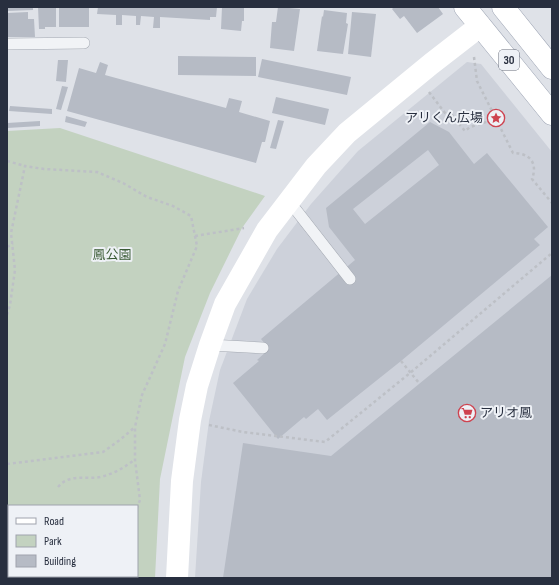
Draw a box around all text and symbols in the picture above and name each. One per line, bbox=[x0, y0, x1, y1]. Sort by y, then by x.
road number: 30 bbox=[499, 50, 519, 70]
place icon: アリくん広場 bbox=[486, 108, 506, 128]
place label: アリくん広場 bbox=[405, 110, 483, 126]
park label: 鳳公園 bbox=[92, 247, 132, 263]
supermarket icon: アリオ鳳 bbox=[457, 403, 477, 423]
place label: アリオ鳳 bbox=[480, 405, 532, 421]
legend bbox=[8, 505, 138, 577]
text: Road bbox=[44, 514, 64, 529]
text: Park bbox=[44, 534, 62, 549]
text: Building bbox=[44, 554, 76, 569]

